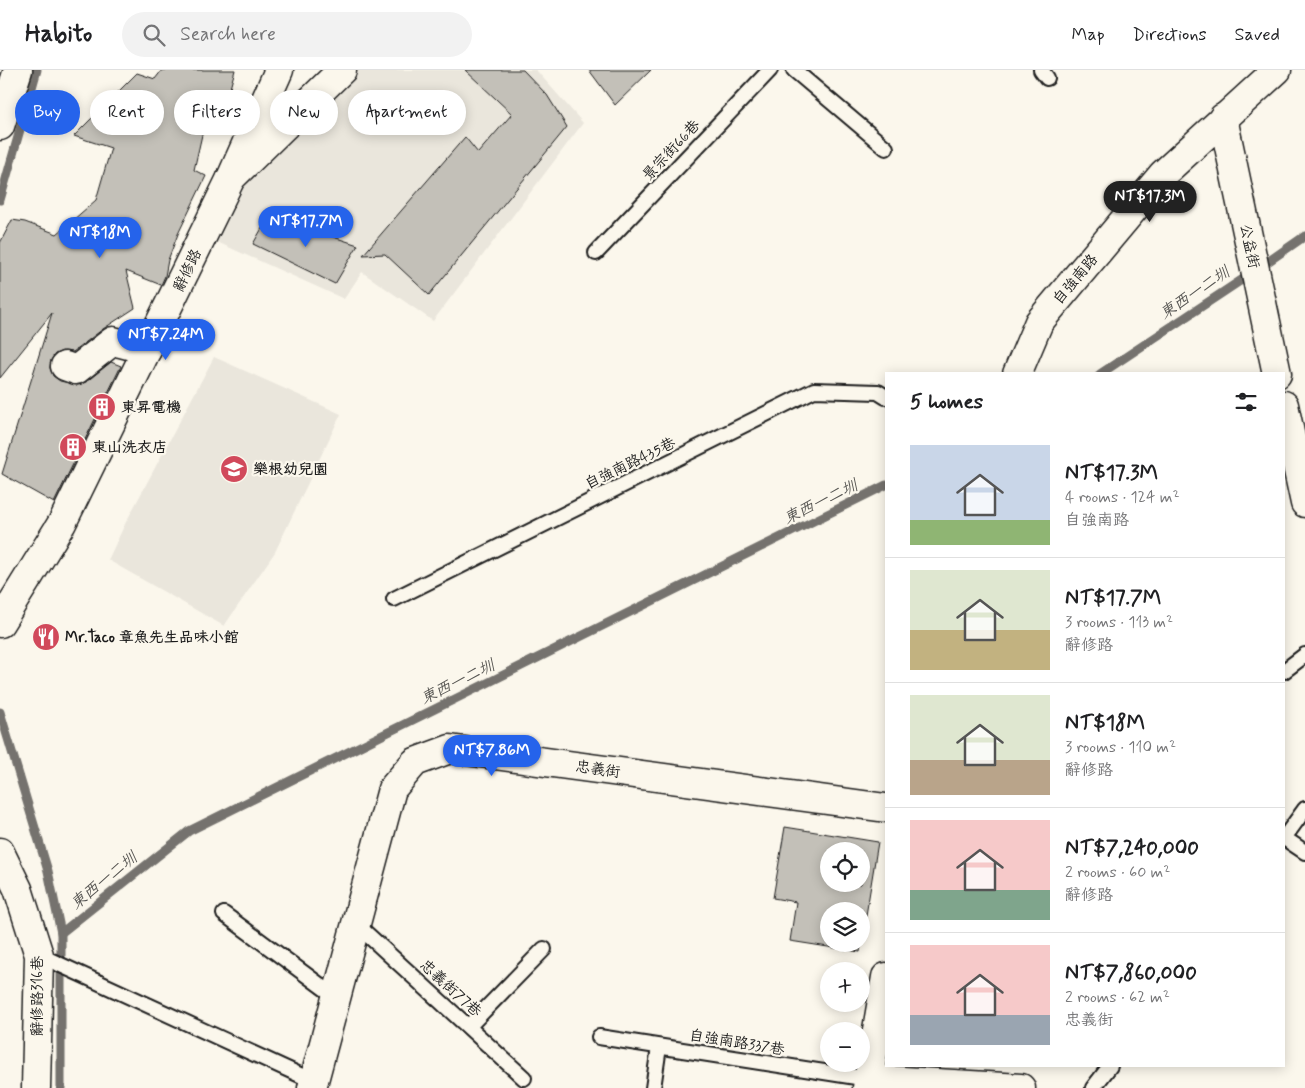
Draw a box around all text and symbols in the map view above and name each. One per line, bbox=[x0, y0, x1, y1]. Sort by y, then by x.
search box bbox=[122, 12, 472, 57]
text: Habito bbox=[25, 19, 92, 50]
icon: search bbox=[140, 21, 168, 49]
text: Search here bbox=[180, 22, 276, 47]
text: Map bbox=[1072, 23, 1105, 47]
text: Directions bbox=[1133, 23, 1207, 47]
text: Saved bbox=[1235, 23, 1280, 47]
chip: Buy bbox=[15, 90, 80, 135]
chip: Rent bbox=[90, 90, 164, 135]
chip: Filters bbox=[174, 90, 260, 135]
chip: New bbox=[270, 90, 338, 135]
chip: Apartment bbox=[348, 90, 466, 135]
street label: 景宗街66巷 bbox=[639, 116, 705, 185]
pin: NT$17.3M bbox=[1098, 180, 1202, 223]
text: NT$17.3M bbox=[1115, 186, 1185, 207]
pin: NT$17.7M bbox=[254, 206, 358, 248]
text: NT$17.7M bbox=[269, 211, 343, 232]
pin: NT$18M bbox=[59, 216, 141, 259]
text: NT$18M bbox=[70, 222, 130, 243]
street label: 公益街 bbox=[1235, 222, 1263, 270]
street label: 辭修路 bbox=[169, 246, 207, 295]
street label: 自強南路 bbox=[1049, 250, 1103, 309]
water label: 東西一二圳 bbox=[1156, 261, 1236, 324]
pin: NT$7.24M bbox=[114, 318, 218, 361]
text: NT$7.24M bbox=[128, 324, 204, 345]
text: 5 homes bbox=[910, 388, 983, 416]
icon: filters bbox=[1232, 388, 1260, 416]
building icon: 東昇電機 bbox=[87, 392, 117, 422]
place label: 東昇電機 bbox=[121, 398, 181, 418]
building icon: 東山洗衣店 bbox=[58, 432, 88, 462]
street label: 自強南路435巷 bbox=[582, 433, 679, 494]
place label: 東山洗衣店 bbox=[92, 438, 167, 458]
school or university icon: 樂根幼兒園 bbox=[219, 454, 249, 484]
text: NT$17.3M bbox=[1065, 459, 1158, 487]
place label: 樂根幼兒園 bbox=[253, 460, 328, 480]
icon: home bbox=[950, 465, 1010, 525]
water label: 東西一二圳 bbox=[780, 475, 863, 529]
text: 4 rooms · 124 m² bbox=[1065, 487, 1180, 508]
text: 自強南路 bbox=[1065, 510, 1129, 531]
text: NT$17.7M bbox=[1065, 584, 1161, 612]
icon: home bbox=[950, 590, 1010, 650]
text: 3 rooms · 113 m² bbox=[1065, 612, 1173, 633]
restaurant icon: Mr.Taco 章魚先生品味小館 bbox=[31, 622, 61, 652]
place label: Mr.Taco 章魚先生品味小館 bbox=[65, 628, 239, 648]
text: 辭修路 bbox=[1065, 635, 1113, 656]
water label: 東西一二圳 bbox=[417, 655, 500, 709]
text: NT$18M bbox=[1065, 709, 1145, 737]
icon: home bbox=[950, 715, 1010, 775]
pin: NT$7.86M bbox=[440, 734, 544, 777]
text: 3 rooms · 110 m² bbox=[1065, 737, 1176, 758]
text: NT$7.86M bbox=[454, 740, 530, 761]
street label: 忠義街 bbox=[574, 757, 622, 783]
text: 辭修路 bbox=[1065, 760, 1113, 781]
text: NT$7,240,000 bbox=[1065, 834, 1199, 862]
icon: home bbox=[950, 840, 1010, 900]
map controls bbox=[820, 842, 870, 1072]
button: locate bbox=[820, 842, 870, 892]
water label: 東西一二圳 bbox=[66, 847, 143, 915]
text: 2 rooms · 60 m² bbox=[1065, 862, 1170, 883]
text: 辭修路 bbox=[1065, 885, 1113, 906]
button: layers bbox=[820, 902, 870, 952]
street label: 辭修路316巷 bbox=[28, 956, 48, 1036]
street label: 忠義街77巷 bbox=[415, 956, 486, 1022]
text: NT$7,860,000 bbox=[1065, 959, 1197, 987]
button: + bbox=[820, 962, 870, 1012]
icon: home bbox=[950, 965, 1010, 1025]
text: 2 rooms · 62 m² bbox=[1065, 987, 1170, 1008]
text: 忠義街 bbox=[1065, 1010, 1113, 1031]
button: − bbox=[820, 1022, 870, 1072]
street label: 自強南路337巷 bbox=[688, 1026, 786, 1060]

